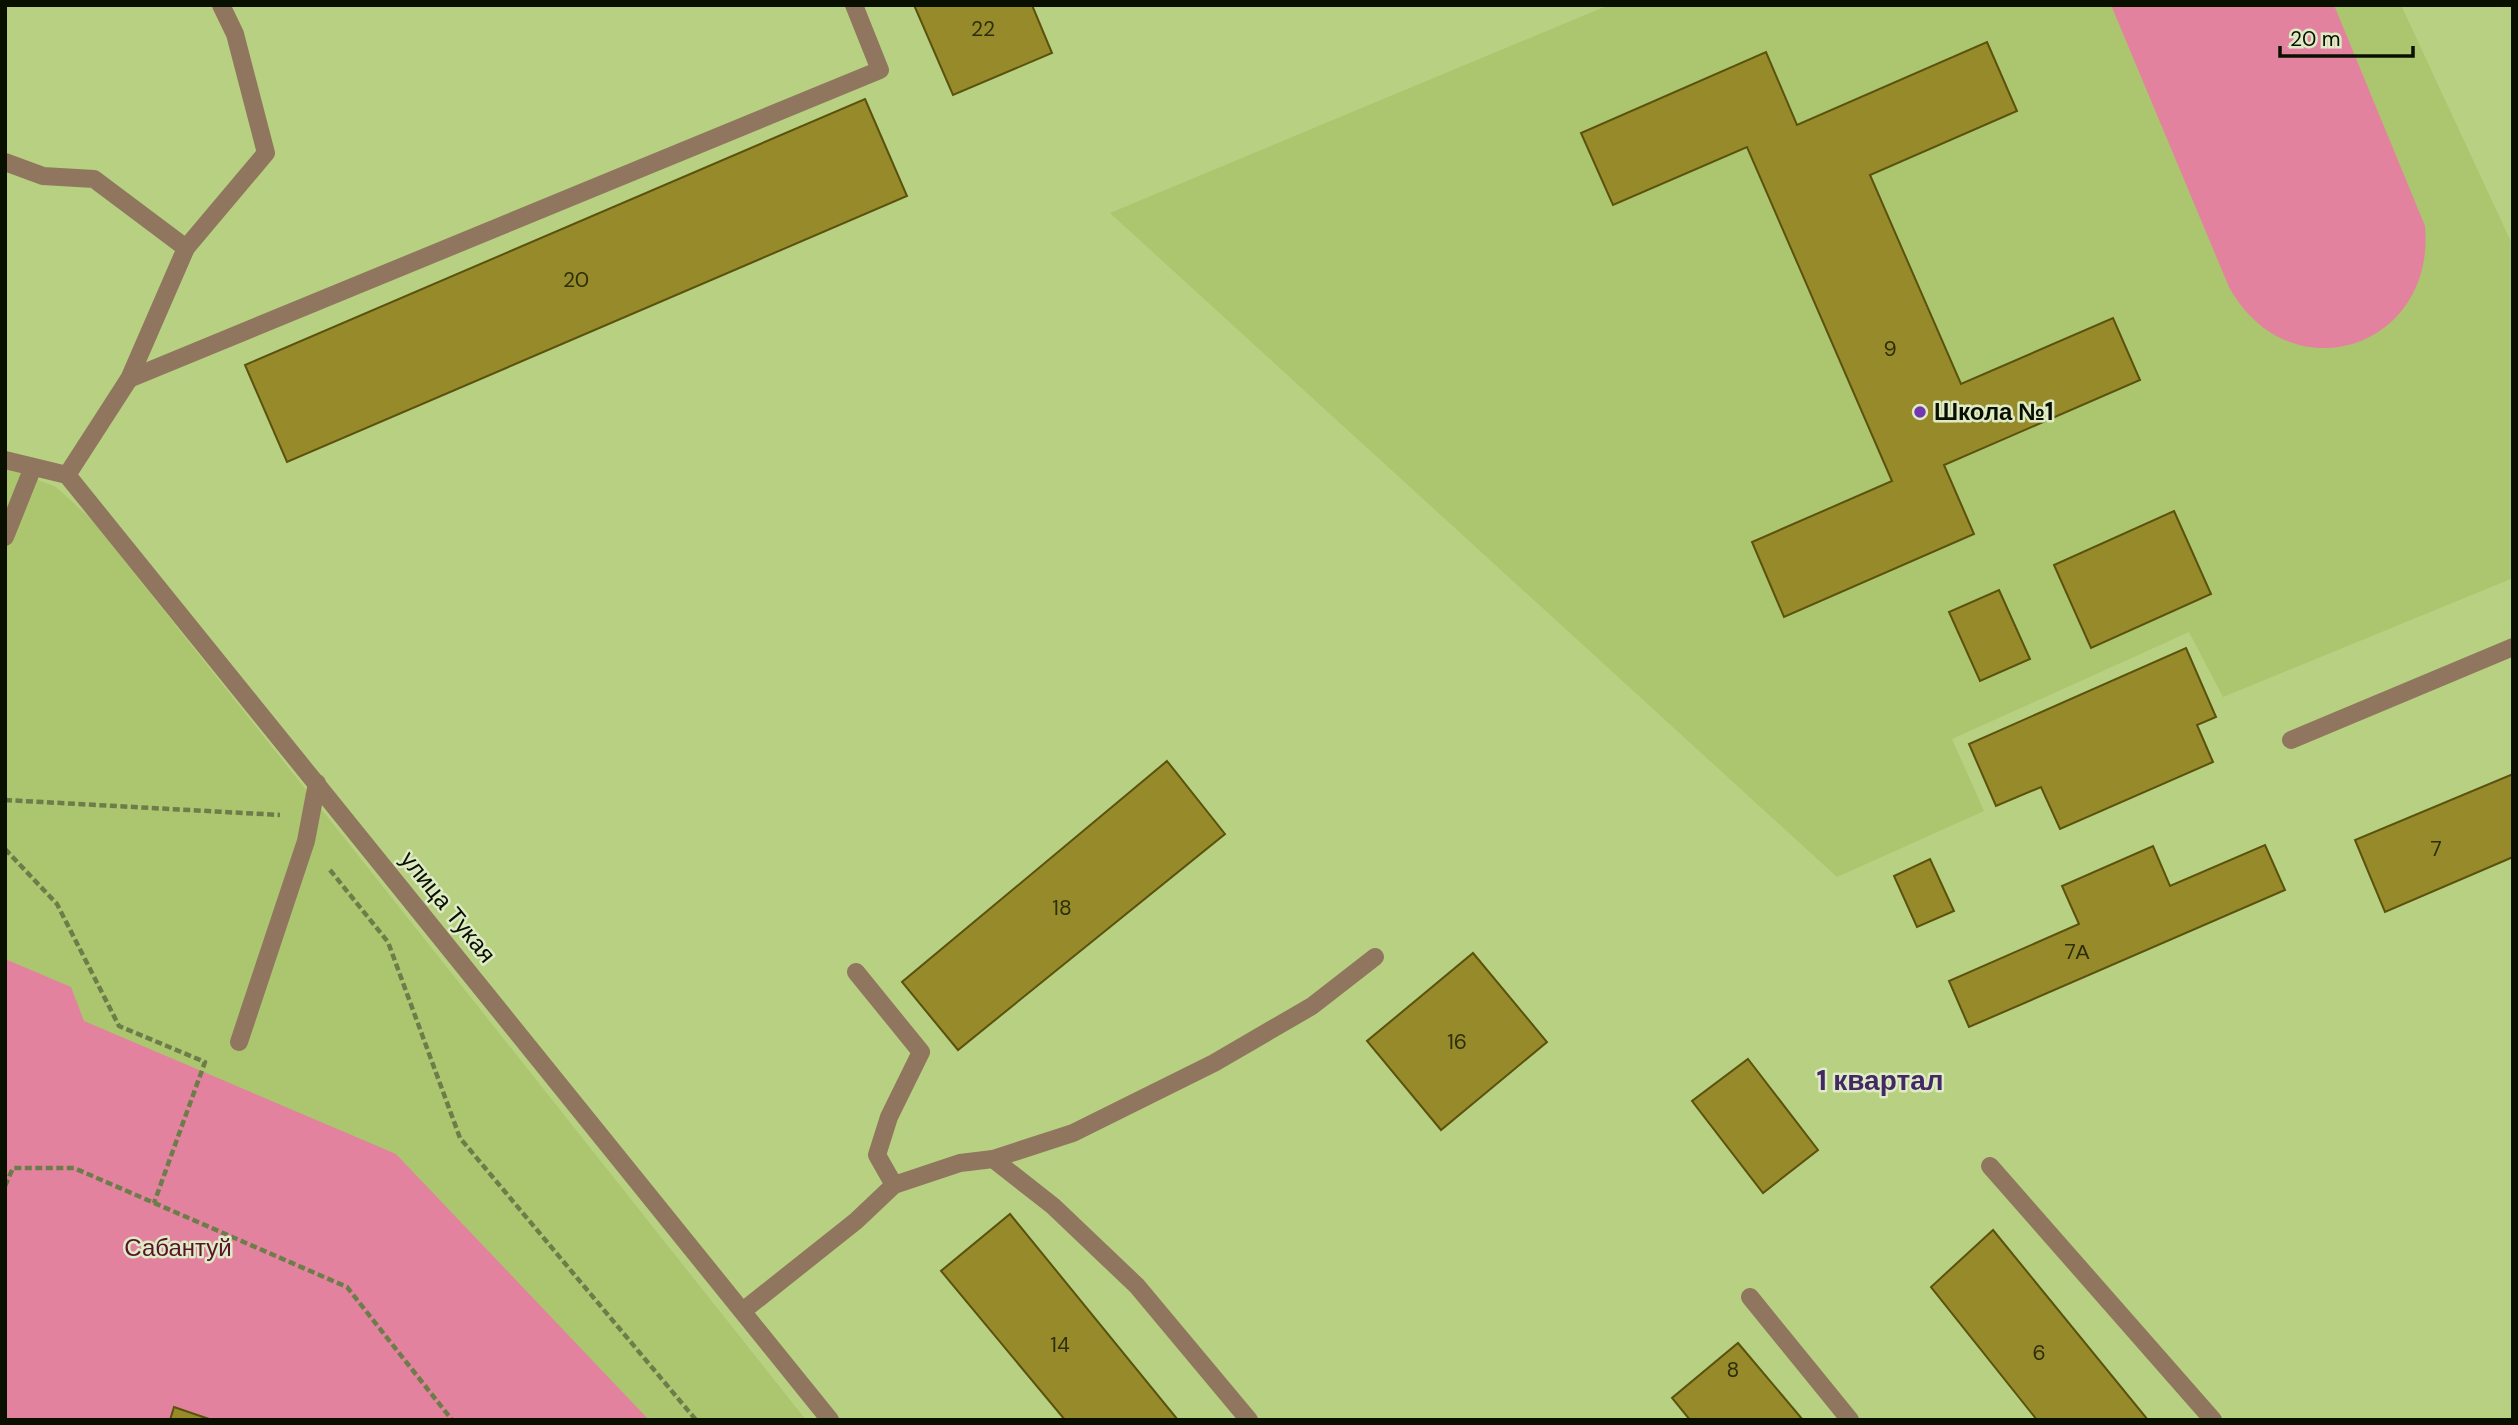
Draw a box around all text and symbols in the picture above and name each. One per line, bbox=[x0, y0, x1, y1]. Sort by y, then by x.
scale bar bbox=[2280, 14, 2413, 58]
house number: 22 bbox=[971, 15, 995, 43]
text: 20 m bbox=[2290, 25, 2341, 53]
house number: 20 bbox=[563, 266, 589, 294]
house number: 9 bbox=[1883, 335, 1897, 363]
place label: Школа №1 bbox=[1934, 396, 2054, 427]
marker: Школа №1 bbox=[1912, 404, 1928, 420]
house number: 7 bbox=[2430, 835, 2442, 863]
street label: улица Тукая bbox=[394, 844, 503, 969]
house number: 18 bbox=[1052, 894, 1072, 922]
house number: 7А bbox=[2064, 938, 2090, 966]
house number: 16 bbox=[1447, 1028, 1467, 1056]
district label: 1 квартал bbox=[1816, 1062, 1944, 1099]
park label: Сабантуй bbox=[124, 1232, 232, 1263]
house number: 14 bbox=[1050, 1331, 1070, 1359]
house number: 6 bbox=[2032, 1339, 2046, 1367]
house number: 8 bbox=[1727, 1356, 1739, 1384]

